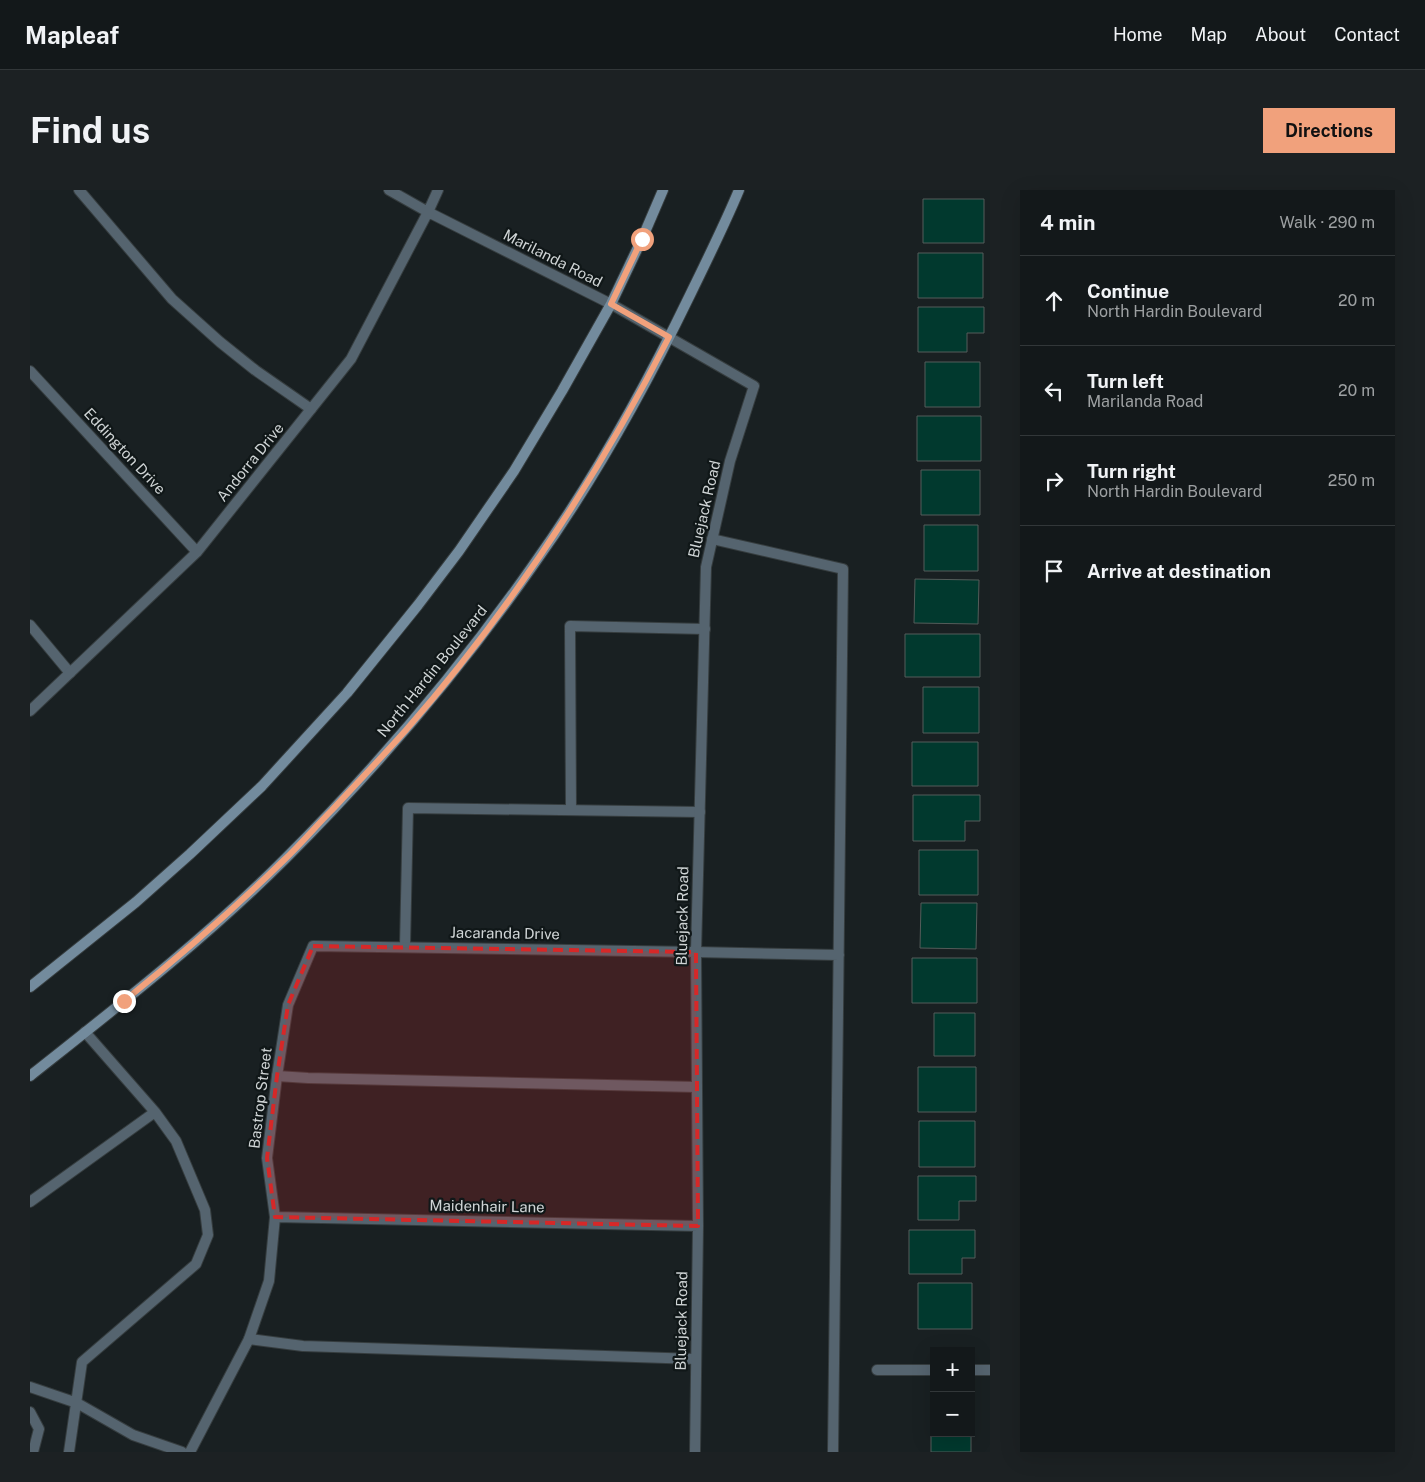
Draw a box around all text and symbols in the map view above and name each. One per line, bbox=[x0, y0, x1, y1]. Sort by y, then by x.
text: Mapleaf bbox=[25, 21, 119, 49]
text: Home bbox=[1113, 24, 1163, 45]
text: Map bbox=[1191, 24, 1227, 45]
text: About bbox=[1255, 24, 1306, 45]
text: Contact bbox=[1334, 24, 1400, 45]
button: Directions bbox=[1263, 108, 1395, 153]
text: Find us bbox=[30, 110, 150, 151]
text: 4 min bbox=[1040, 210, 1095, 235]
text: Walk · 290 m bbox=[1280, 213, 1375, 232]
street label: Marilanda Road bbox=[501, 226, 605, 290]
route start bbox=[631, 228, 654, 251]
text: Continue bbox=[1087, 280, 1169, 302]
icon: ahead bbox=[1040, 287, 1068, 315]
text: 20 m bbox=[1338, 291, 1375, 310]
text: North Hardin Boulevard bbox=[1087, 302, 1262, 321]
text: Turn left bbox=[1087, 370, 1164, 392]
icon: left bbox=[1040, 377, 1068, 405]
text: 20 m bbox=[1338, 381, 1375, 400]
text: Marilanda Road bbox=[1087, 392, 1203, 411]
street label: Eddington Drive bbox=[81, 404, 169, 498]
street label: Andorra Drive bbox=[213, 419, 287, 505]
street label: Bluejack Road bbox=[685, 459, 723, 559]
text: Turn right bbox=[1087, 460, 1176, 482]
icon: right bbox=[1040, 467, 1068, 495]
text: 250 m bbox=[1328, 471, 1375, 490]
text: North Hardin Boulevard bbox=[1087, 482, 1262, 501]
icon: arrive bbox=[1040, 557, 1068, 585]
text: Arrive at destination bbox=[1087, 560, 1271, 582]
street label: North Hardin Boulevard bbox=[374, 602, 490, 740]
street label: Bluejack Road bbox=[673, 866, 691, 966]
street label: Jacaranda Drive bbox=[450, 924, 560, 942]
route end bbox=[113, 990, 136, 1013]
street label: Bastrop Street bbox=[245, 1046, 275, 1150]
street label: Maidenhair Lane bbox=[429, 1196, 545, 1216]
street label: Bluejack Road bbox=[672, 1271, 690, 1371]
map controls bbox=[930, 1347, 975, 1437]
button: + bbox=[930, 1347, 975, 1392]
button: − bbox=[930, 1392, 975, 1437]

